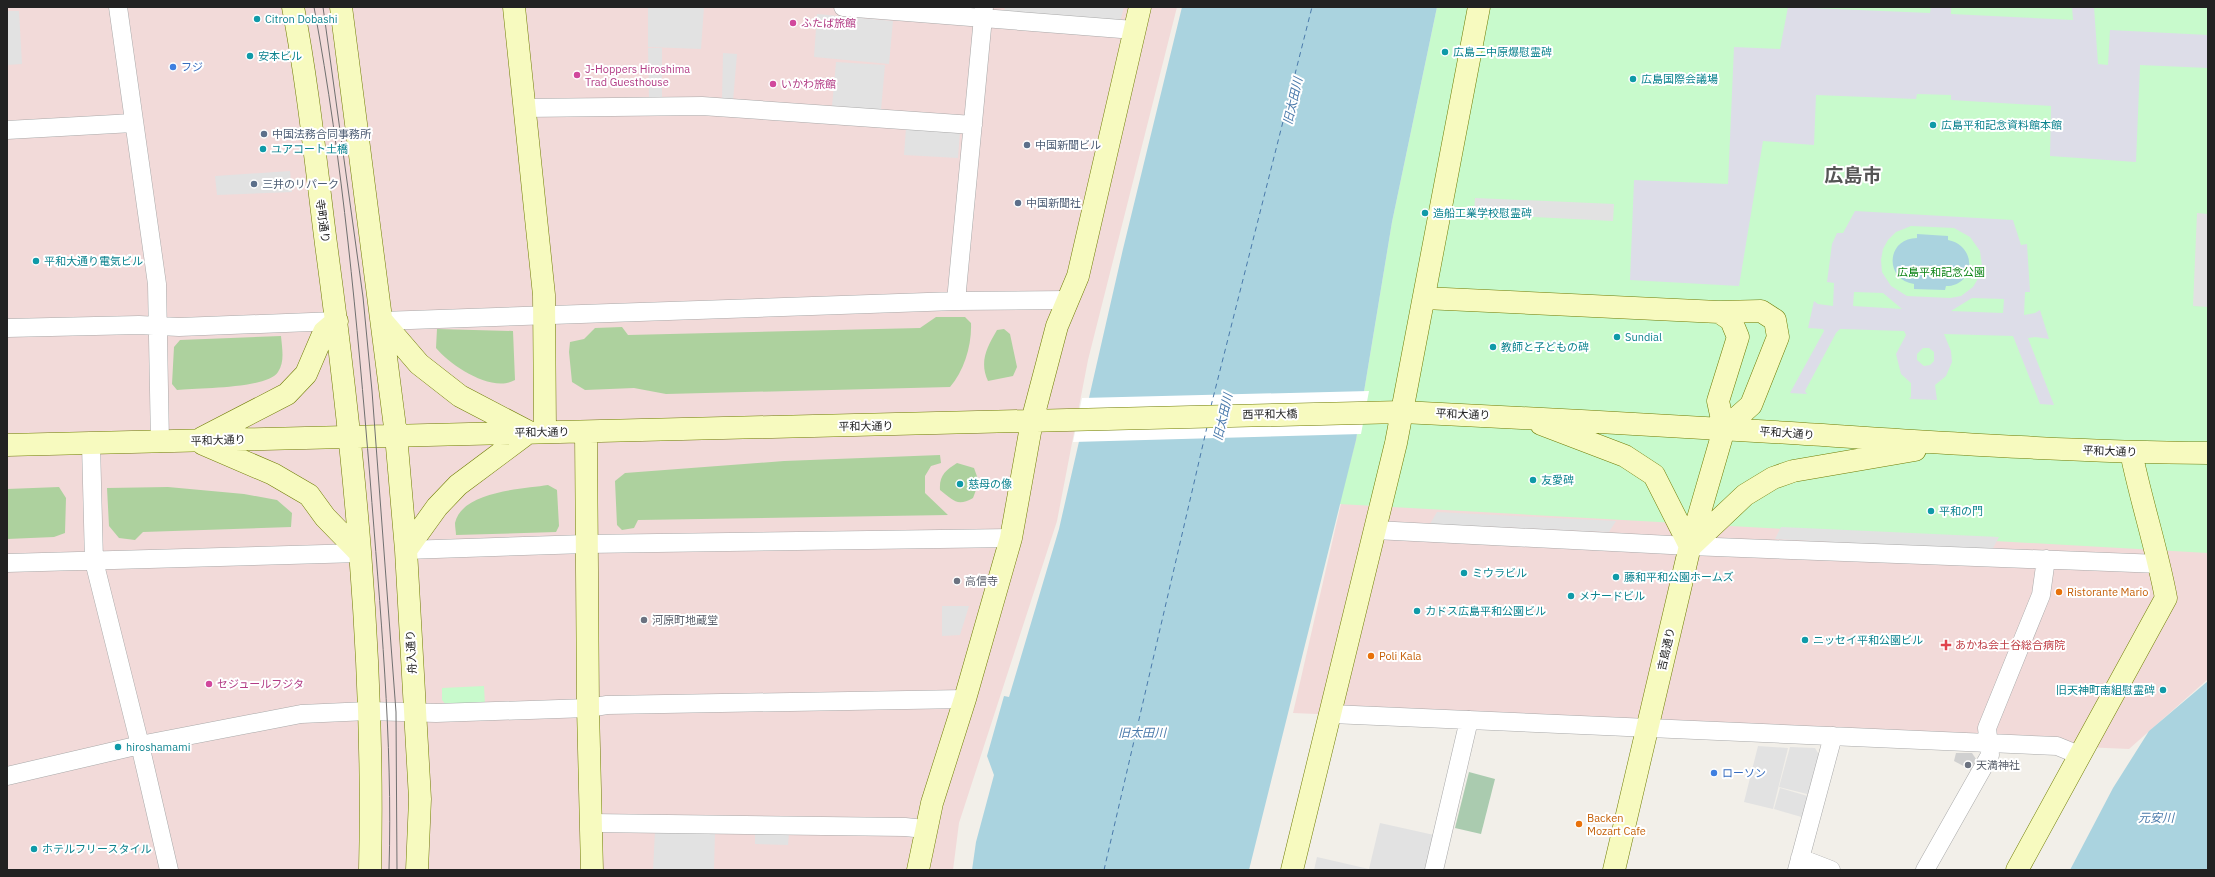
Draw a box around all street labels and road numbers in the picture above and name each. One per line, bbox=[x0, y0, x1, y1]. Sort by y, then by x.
street label: 寺町通り bbox=[313, 198, 333, 244]
street label: 平和大通り bbox=[1435, 406, 1491, 422]
street label: 西平和大橋 bbox=[1242, 407, 1298, 421]
street label: 平和大通り bbox=[838, 419, 894, 433]
street label: 平和大通り bbox=[1759, 424, 1815, 442]
street label: 平和大通り bbox=[514, 425, 570, 439]
street label: 平和大通り bbox=[190, 432, 246, 448]
street label: 平和大通り bbox=[2082, 443, 2138, 459]
street label: 吉島通り bbox=[1654, 626, 1678, 672]
street label: 舟入通り bbox=[403, 630, 419, 674]

